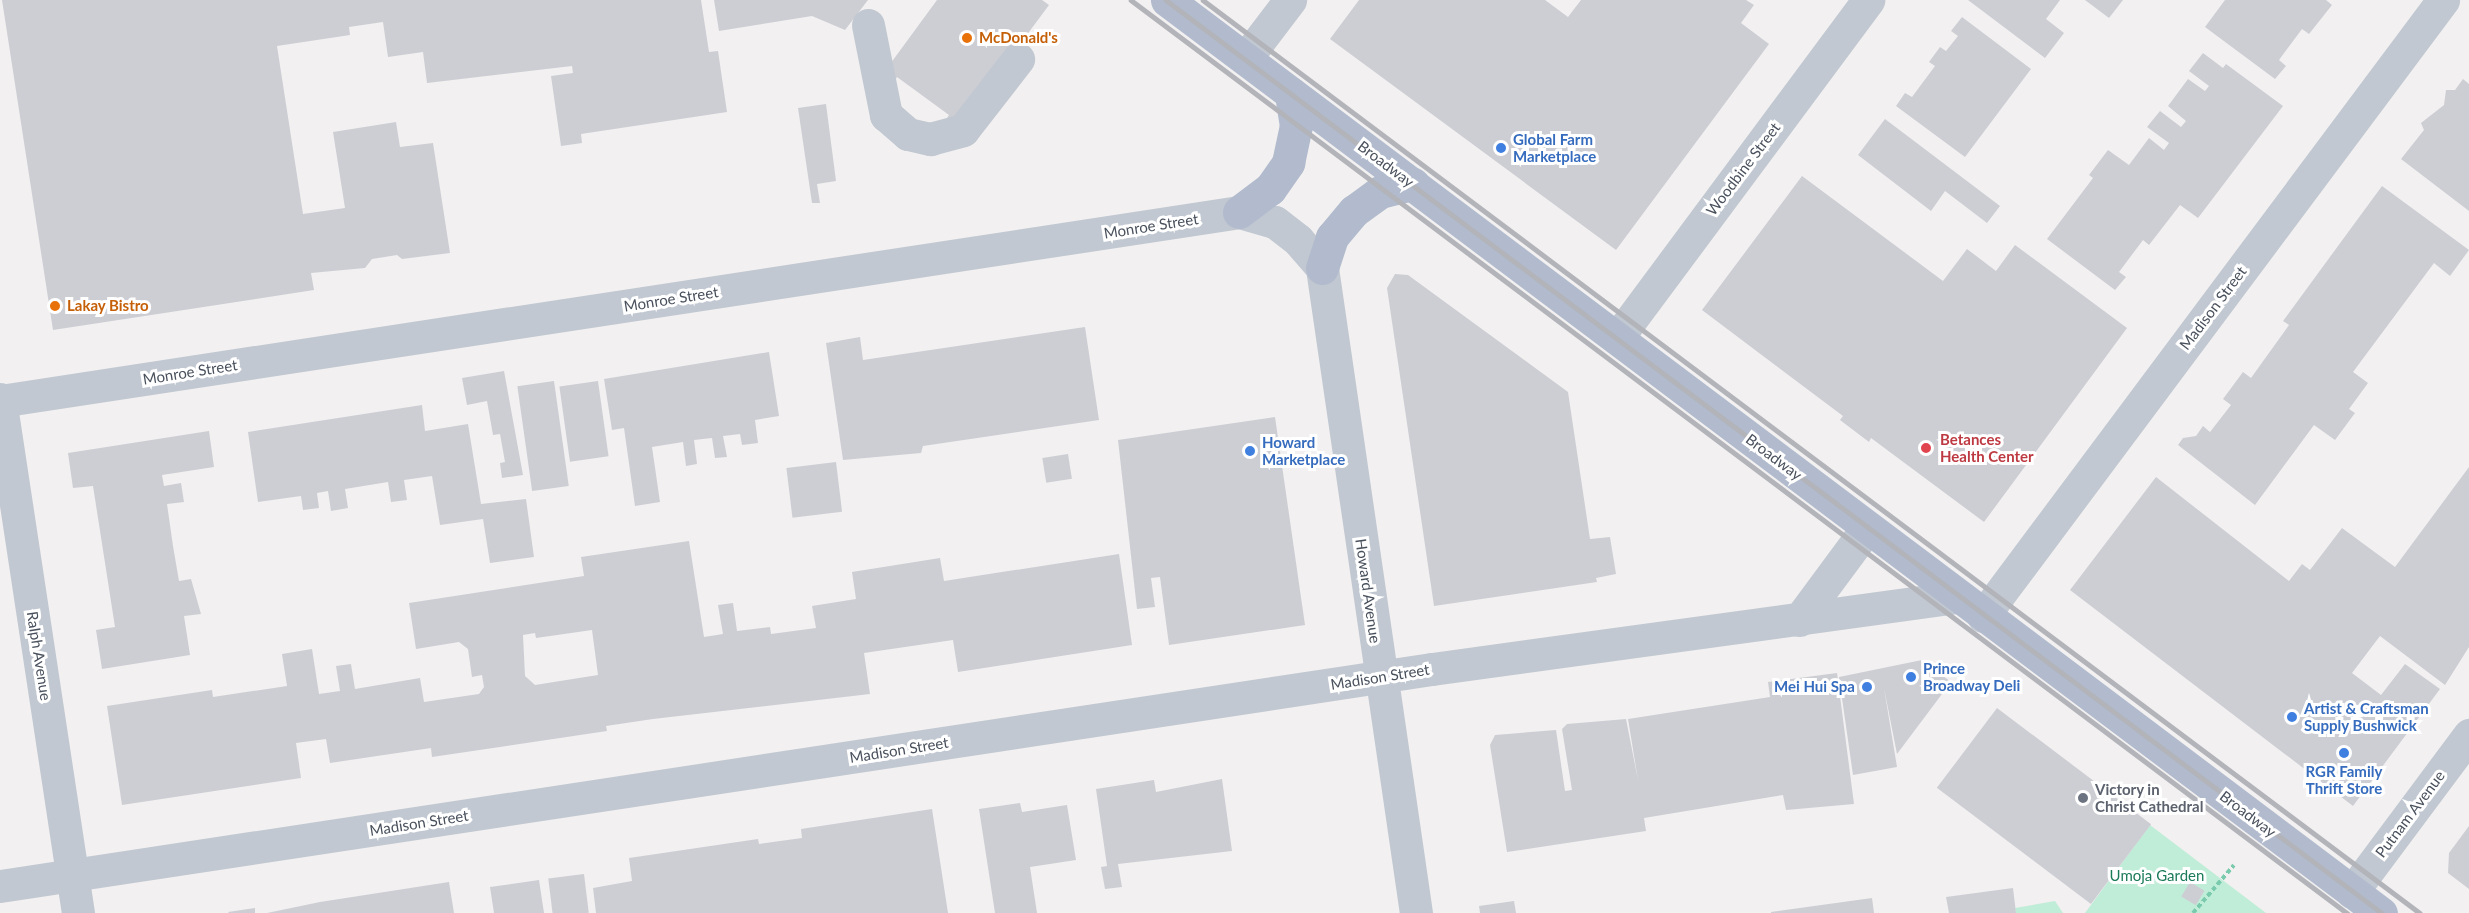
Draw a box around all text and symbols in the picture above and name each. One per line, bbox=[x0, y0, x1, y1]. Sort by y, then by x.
place label: McDonald's bbox=[979, 29, 1058, 47]
marker: McDonald's bbox=[960, 31, 974, 45]
street label: Woodbine Street bbox=[1702, 119, 1784, 219]
place label: Global Farm Marketplace bbox=[1513, 130, 1596, 165]
street label: Broadway bbox=[1354, 137, 1418, 191]
marker: Global Farm Marketplace bbox=[1494, 141, 1508, 155]
street label: Monroe Street bbox=[1102, 210, 1200, 242]
street label: Madison Street bbox=[2176, 263, 2250, 353]
street label: Monroe Street bbox=[622, 283, 720, 315]
place label: Lakay Bistro bbox=[67, 297, 149, 315]
marker: Lakay Bistro bbox=[48, 299, 62, 313]
street label: Monroe Street bbox=[141, 356, 239, 388]
street label: Broadway bbox=[1742, 430, 1806, 484]
place label: Betances Health Center bbox=[1940, 430, 2034, 465]
place label: Howard Marketplace bbox=[1262, 433, 1345, 468]
marker: Betances Health Center bbox=[1917, 439, 1935, 457]
marker: Howard Marketplace bbox=[1243, 444, 1257, 458]
street label: Howard Avenue bbox=[1352, 537, 1384, 645]
street label: Ralph Avenue bbox=[23, 610, 55, 702]
place label: Prince Broadway Deli bbox=[1923, 659, 2021, 694]
street label: Madison Street bbox=[1329, 660, 1431, 694]
marker: Prince Broadway Deli bbox=[1904, 670, 1918, 684]
place label: Mei Hui Spa bbox=[1774, 678, 1855, 696]
marker: Mei Hui Spa bbox=[1860, 680, 1874, 694]
place label: Artist & Craftsman Supply Bushwick bbox=[2304, 699, 2429, 734]
marker: Artist & Craftsman Supply Bushwick bbox=[2285, 710, 2299, 724]
street label: Madison Street bbox=[848, 733, 950, 767]
marker: RGR Family Thrift Store bbox=[2337, 746, 2351, 760]
place label: RGR Family Thrift Store bbox=[2306, 762, 2382, 797]
street label: Putnam Avenue bbox=[2371, 767, 2449, 861]
place label: Victory in Christ Cathedral bbox=[2095, 780, 2203, 815]
street label: Broadway bbox=[2216, 787, 2280, 841]
marker: Victory in Christ Cathedral bbox=[2076, 791, 2090, 805]
street label: Madison Street bbox=[368, 806, 470, 840]
park label: Umoja Garden bbox=[2110, 867, 2204, 885]

